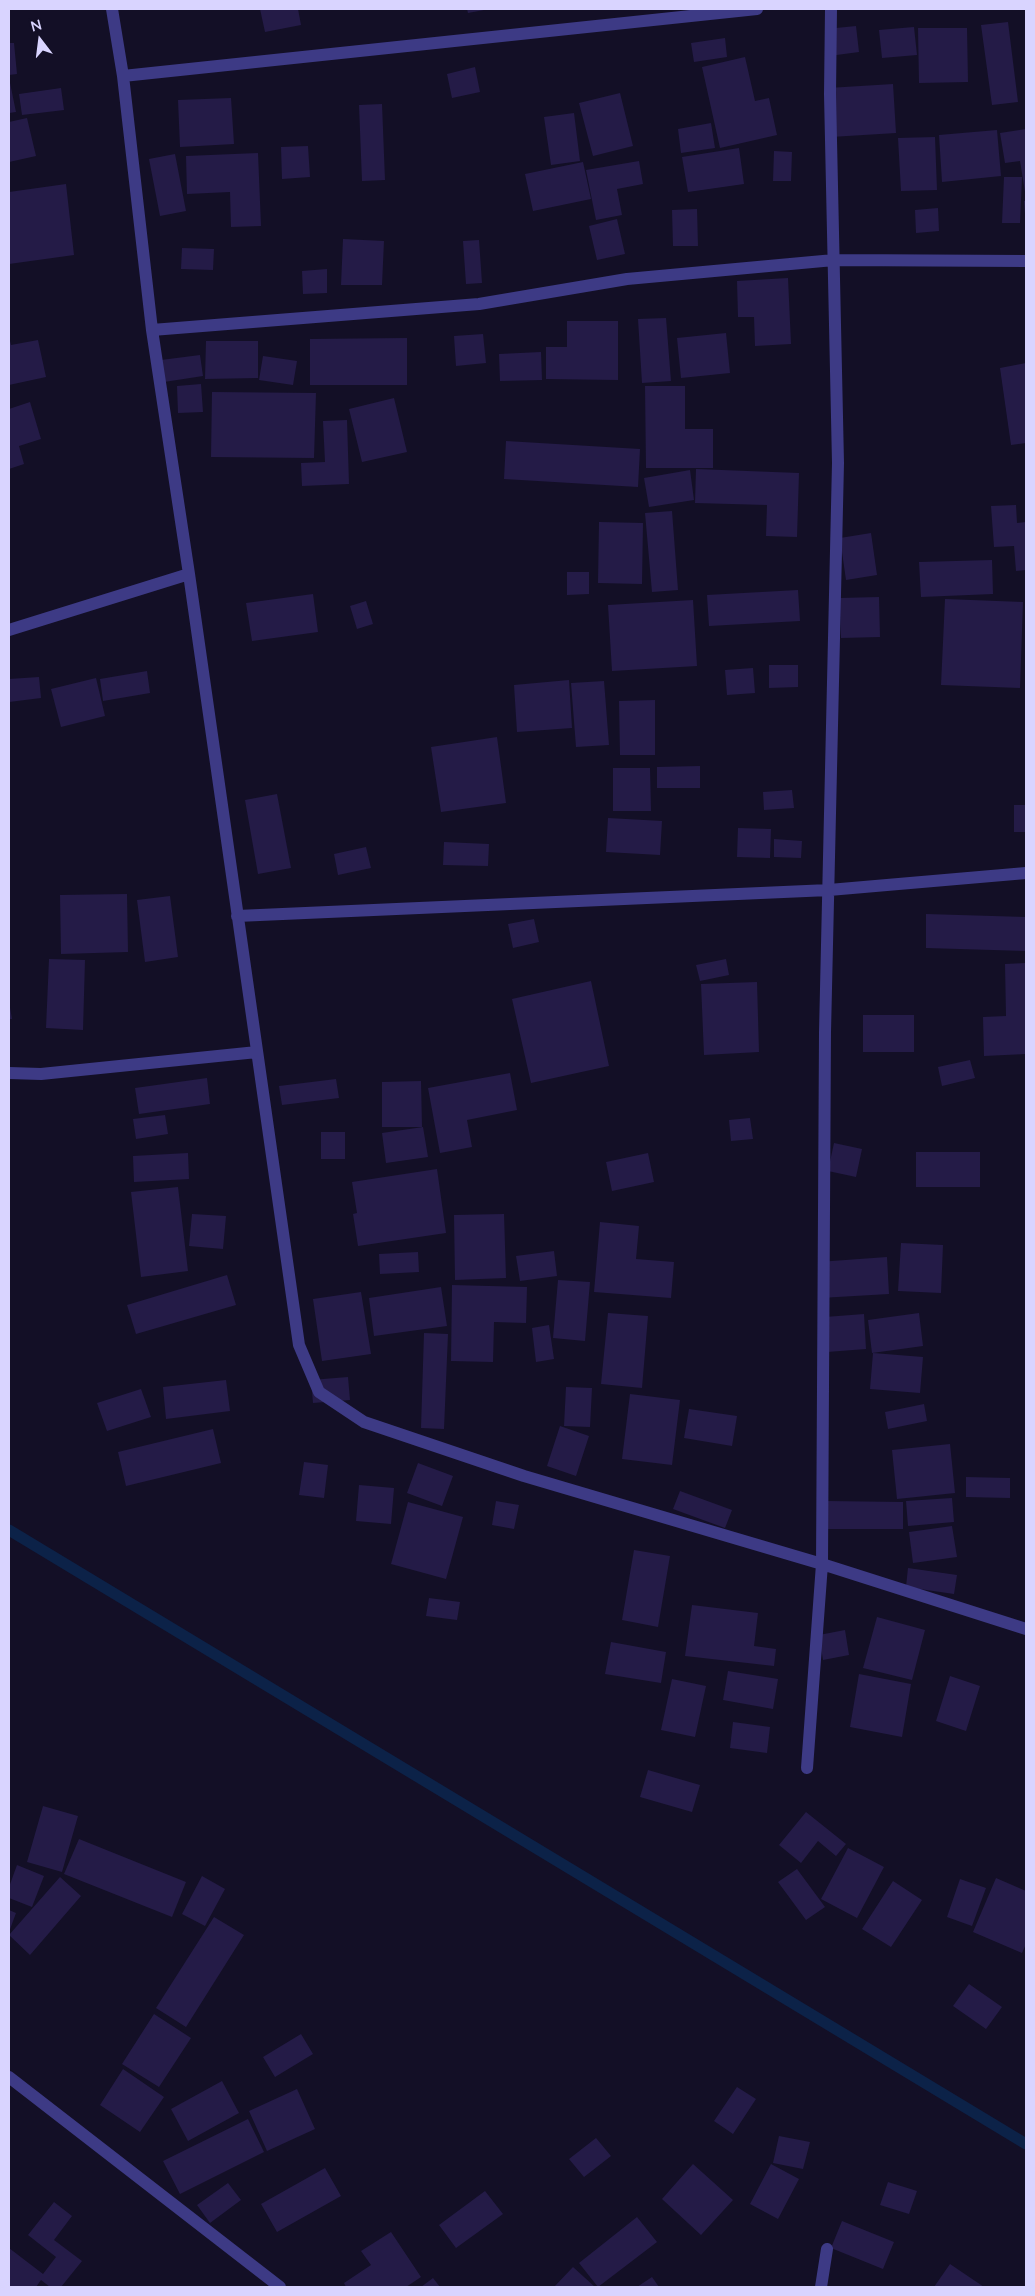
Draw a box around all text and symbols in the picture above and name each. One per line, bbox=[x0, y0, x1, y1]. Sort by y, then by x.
north arrow bbox=[15, 15, 65, 65]
text: N bbox=[29, 15, 43, 35]

